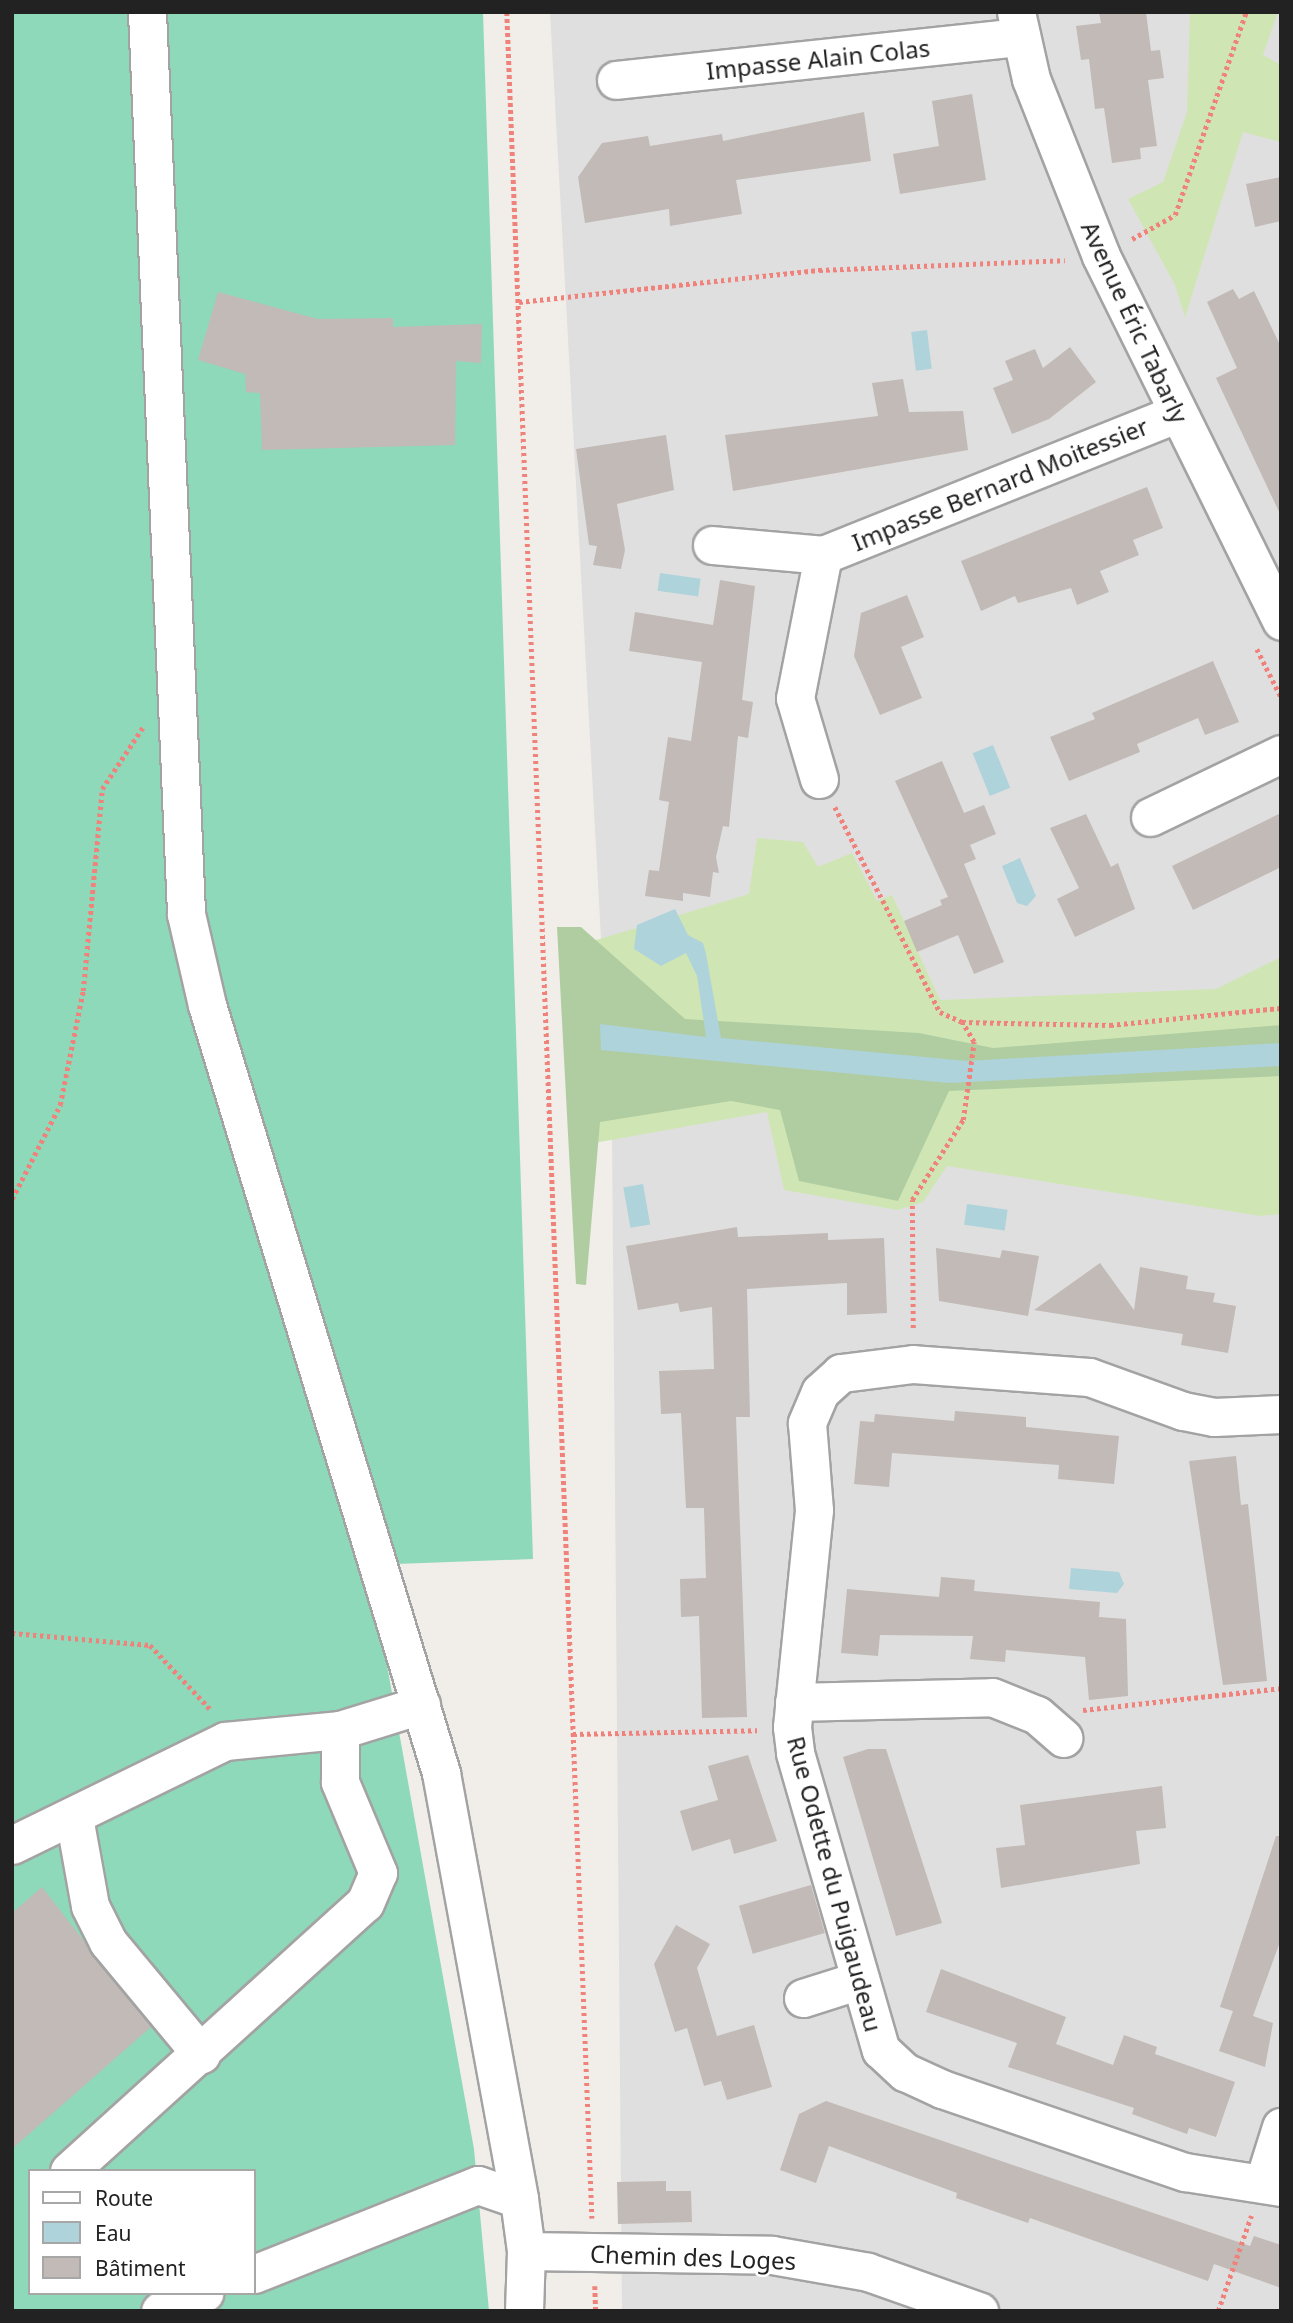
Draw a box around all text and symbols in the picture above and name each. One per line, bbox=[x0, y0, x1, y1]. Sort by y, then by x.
street label: Impasse Alain Colas bbox=[705, 33, 931, 85]
street label: Avenue Éric Tabarly bbox=[1076, 217, 1194, 427]
street label: Impasse Bernard Moitessier bbox=[848, 411, 1152, 557]
street label: Rue Odette du Puigaudeau bbox=[782, 1733, 888, 2035]
legend bbox=[28, 2169, 256, 2295]
text: Route bbox=[95, 2184, 153, 2212]
text: Eau bbox=[95, 2219, 131, 2247]
street label: Chemin des Loges bbox=[589, 2239, 797, 2275]
text: Bâtiment bbox=[95, 2254, 185, 2282]

